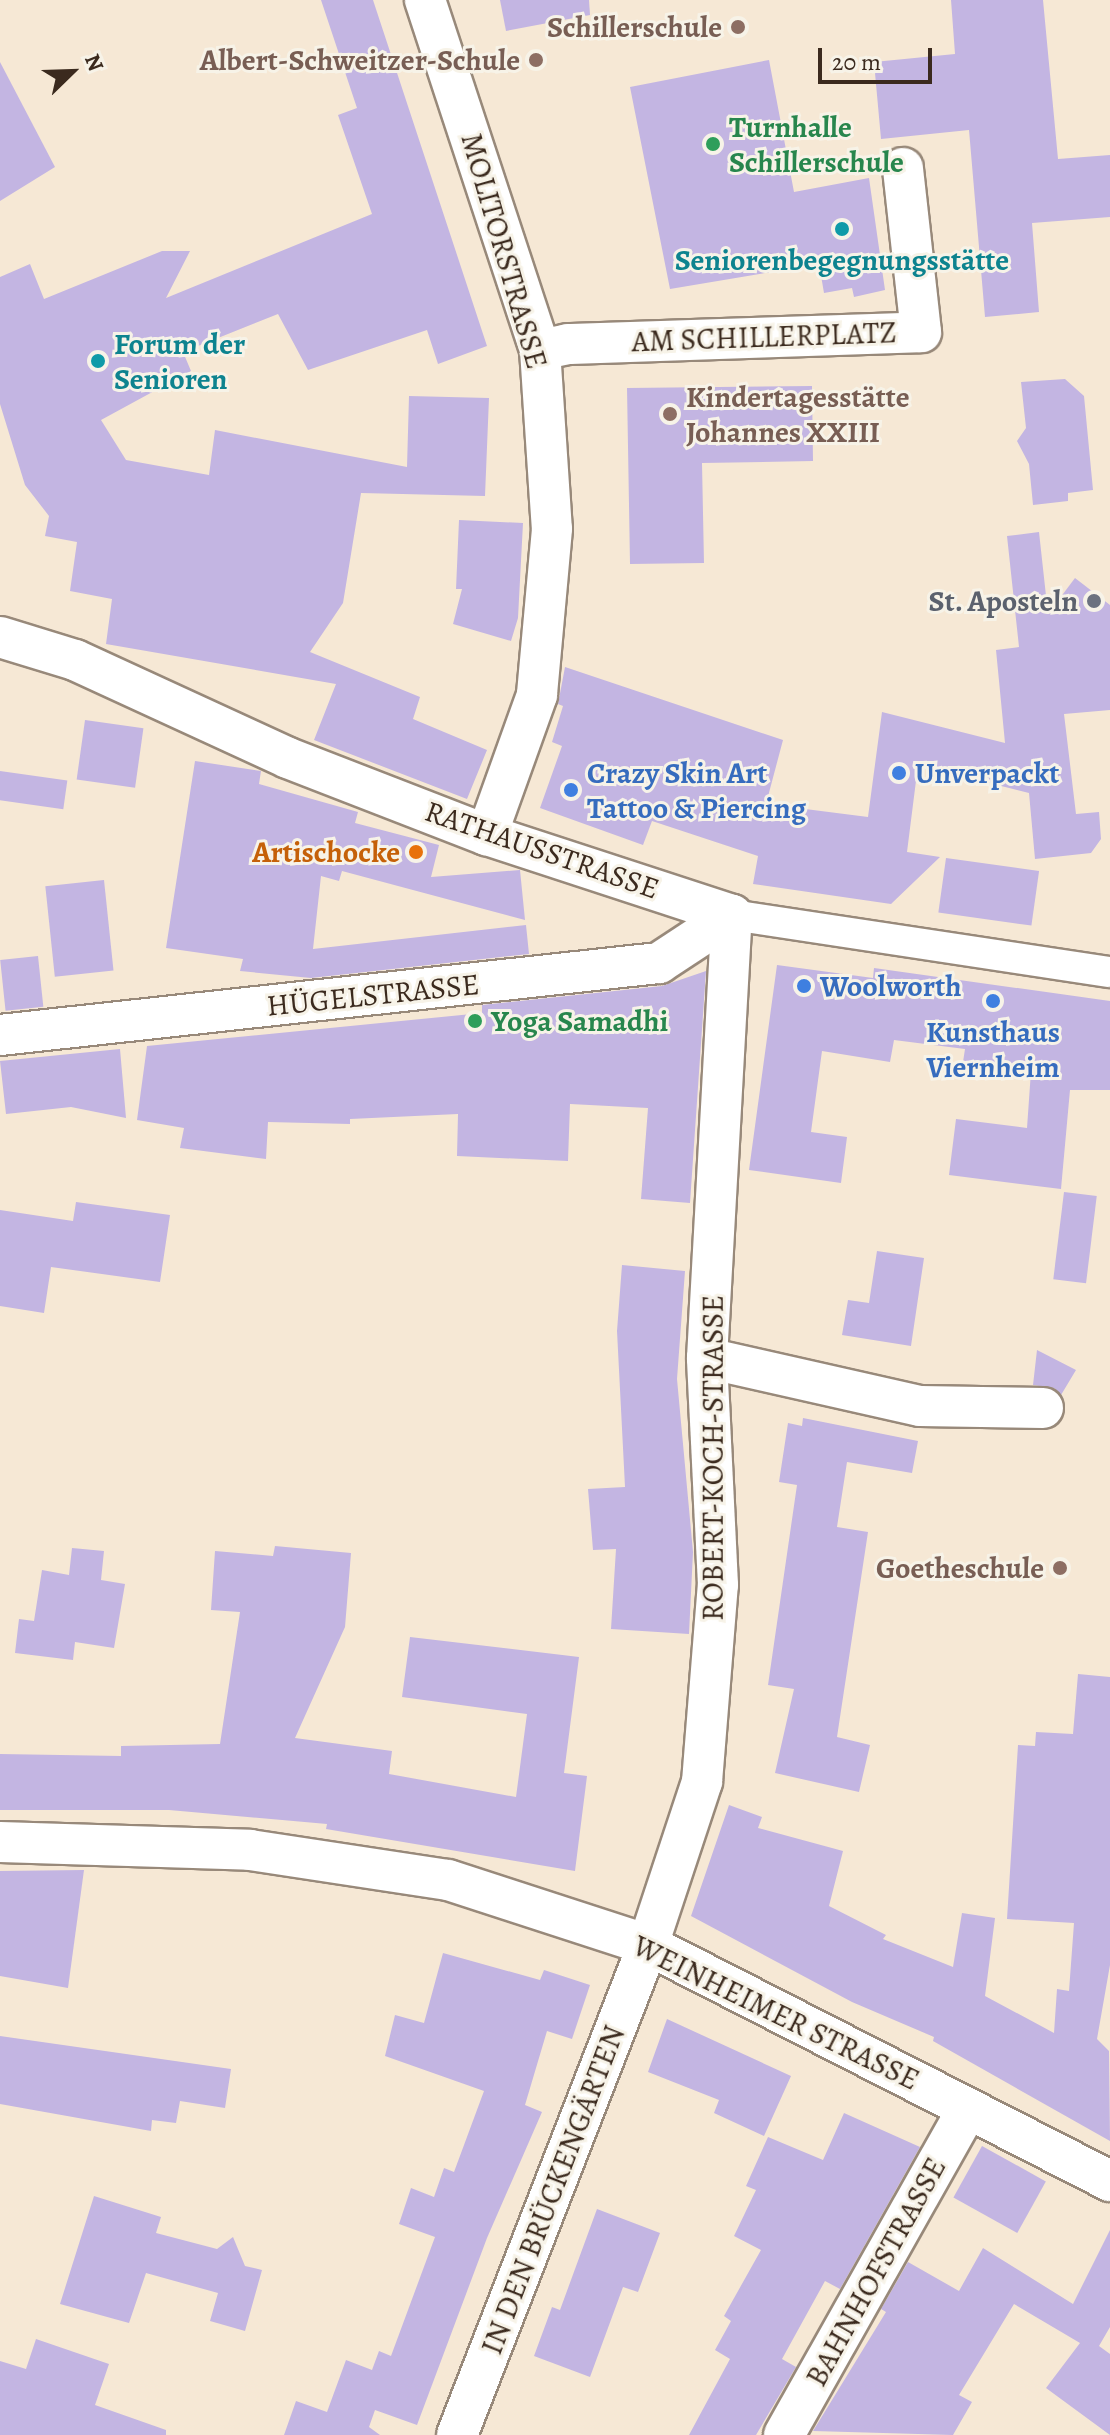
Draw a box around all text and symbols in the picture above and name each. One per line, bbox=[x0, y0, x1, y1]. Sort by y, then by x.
place label: Schillerschule bbox=[547, 9, 722, 45]
marker: Schillerschule bbox=[729, 18, 747, 36]
north arrow bbox=[32, 32, 112, 112]
scale bar bbox=[822, 32, 936, 82]
place label: Albert-Schweitzer-Schule bbox=[200, 42, 520, 78]
text: 20 m bbox=[832, 46, 881, 78]
text: N bbox=[77, 49, 111, 76]
marker: Albert-Schweitzer-Schule bbox=[527, 51, 545, 69]
place label: Turnhalle Schillerschule bbox=[729, 109, 904, 180]
street label: MOLITORSTRASSE bbox=[453, 129, 555, 373]
marker: Turnhalle Schillerschule bbox=[704, 135, 722, 153]
marker: Seniorenbegegnungsstätte bbox=[833, 220, 851, 238]
place label: Seniorenbegegnungsstätte bbox=[675, 242, 1009, 278]
street label: AM SCHILLERPLATZ bbox=[631, 314, 897, 360]
place label: Forum der Senioren bbox=[114, 326, 245, 396]
marker: Forum der Senioren bbox=[89, 352, 107, 370]
place label: Kindertagesstätte Johannes XXIII bbox=[686, 379, 910, 450]
marker: Kindertagesstätte Johannes XXIII bbox=[661, 405, 679, 423]
place label: St. Aposteln bbox=[928, 583, 1078, 619]
marker: St. Aposteln bbox=[1085, 592, 1103, 610]
place label: Crazy Skin Art Tattoo & Piercing bbox=[587, 755, 806, 826]
place label: Unverpackt bbox=[915, 755, 1059, 791]
marker: Unverpackt bbox=[890, 764, 908, 782]
marker: Crazy Skin Art Tattoo & Piercing bbox=[562, 781, 580, 799]
street label: RATHAUSSTRASSE bbox=[420, 793, 664, 907]
place label: Artischocke bbox=[252, 834, 400, 870]
marker: Artischocke bbox=[407, 843, 425, 861]
street label: HÜGELSTRASSE bbox=[265, 966, 481, 1024]
place label: Woolworth bbox=[820, 968, 961, 1004]
marker: Woolworth bbox=[795, 977, 813, 995]
marker: Kunsthaus Viernheim bbox=[984, 992, 1002, 1010]
place label: Yoga Samadhi bbox=[491, 1003, 668, 1039]
marker: Yoga Samadhi bbox=[466, 1012, 484, 1030]
place label: Kunsthaus Viernheim bbox=[926, 1014, 1060, 1084]
street label: ROBERT-KOCH-STRASSE bbox=[695, 1295, 731, 1621]
place label: Goetheschule bbox=[876, 1550, 1044, 1586]
marker: Goetheschule bbox=[1051, 1559, 1069, 1577]
street label: WEINHEIMER STRASSE bbox=[627, 1928, 925, 2098]
street label: IN DEN BRÜCKENGÄRTEN bbox=[474, 2021, 632, 2359]
street label: BAHNHOFSTRASSE bbox=[798, 2151, 954, 2393]

